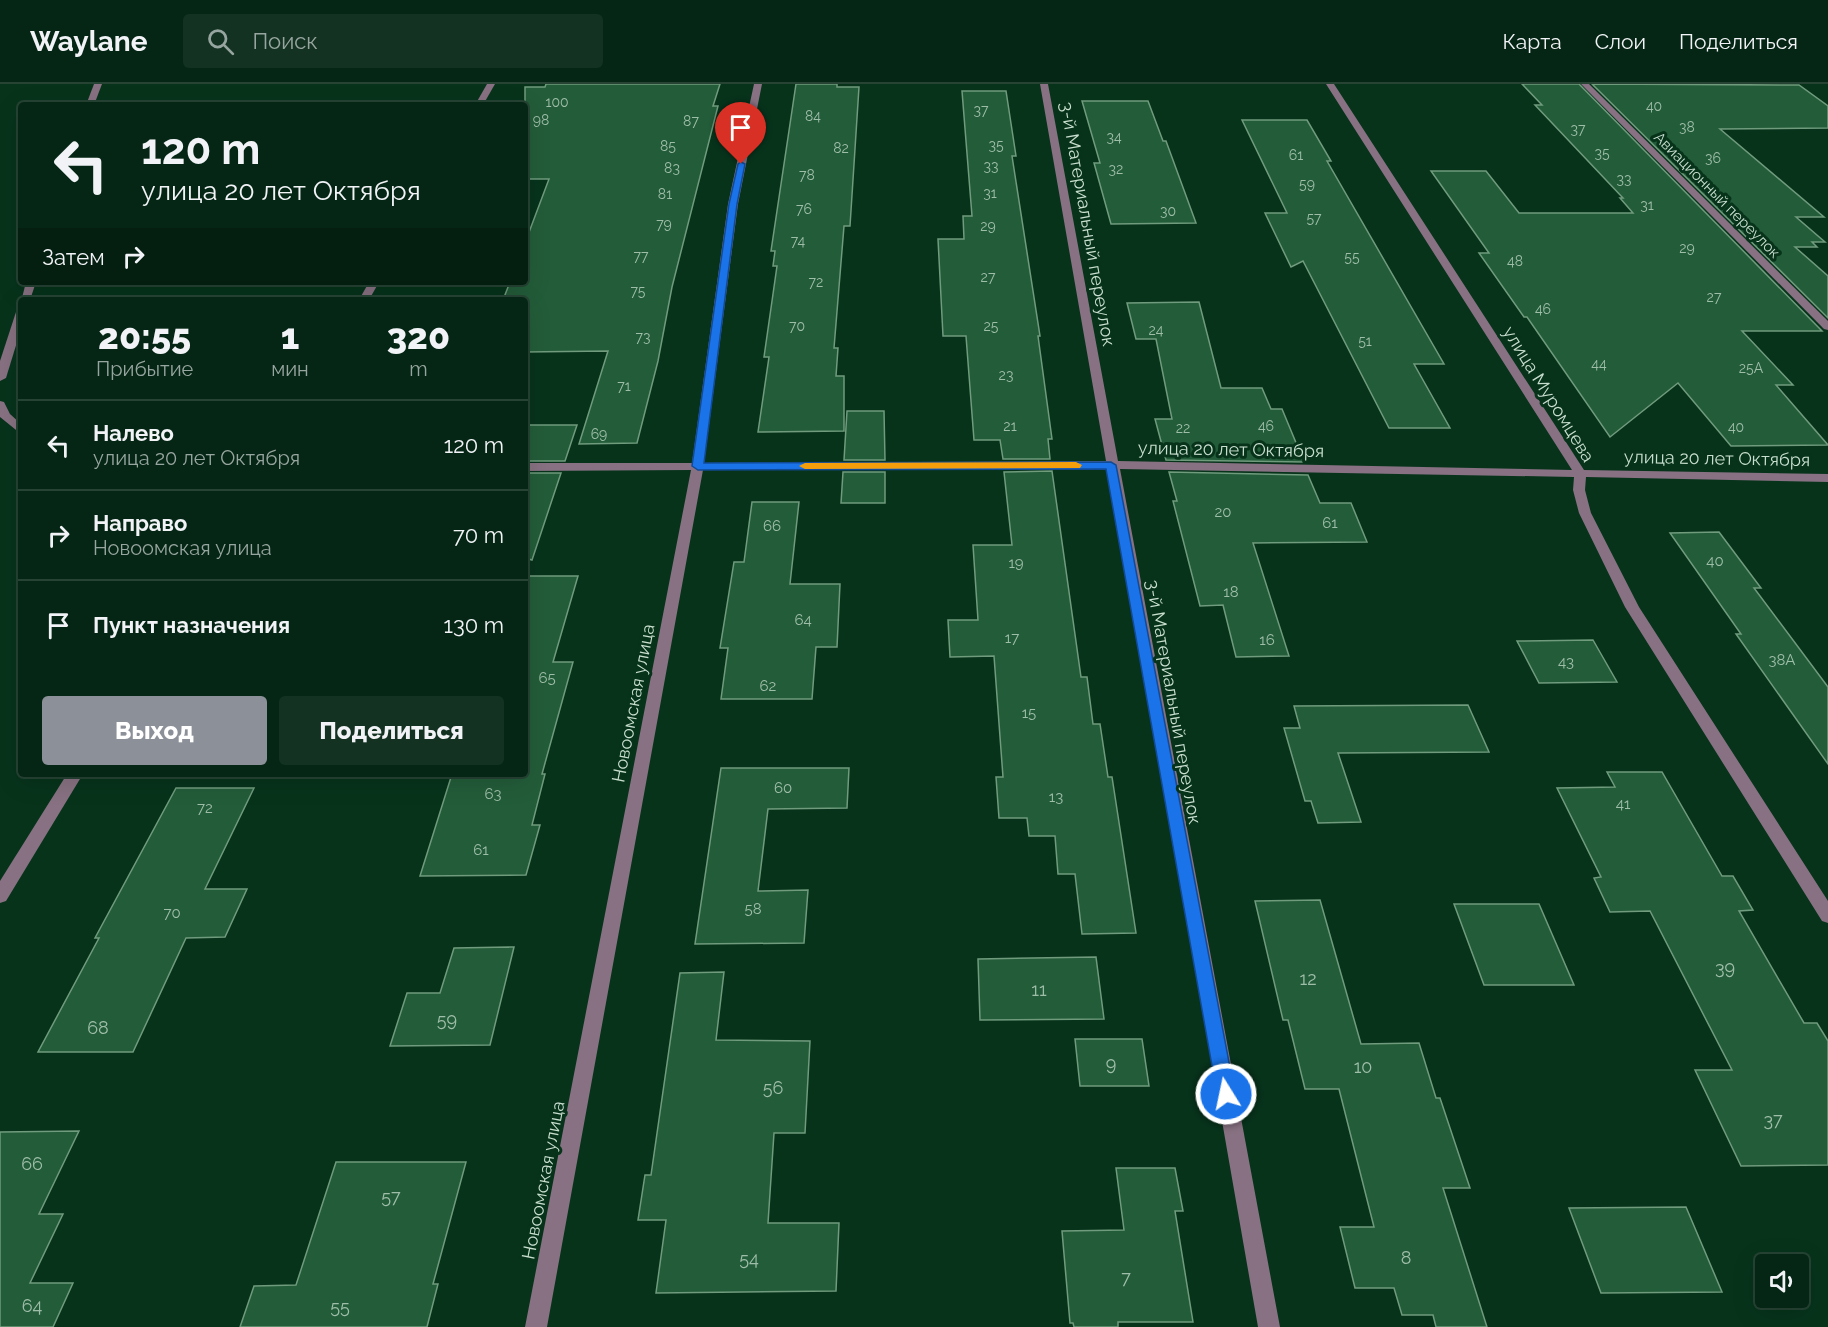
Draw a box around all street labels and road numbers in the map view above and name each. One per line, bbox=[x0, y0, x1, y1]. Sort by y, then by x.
street label: 3-й Материальный переулок bbox=[1056, 100, 1120, 348]
street label: Авиационный переулок bbox=[1650, 128, 1784, 262]
street label: улица Муромцева bbox=[1499, 322, 1599, 466]
street label: улица 20 лет Октября bbox=[1138, 437, 1324, 461]
street label: улица 20 лет Октября bbox=[1624, 446, 1810, 470]
street label: 3-й Материальный переулок bbox=[1142, 578, 1206, 826]
street label: Новоомская улица bbox=[607, 622, 659, 784]
street label: Новоомская улица bbox=[517, 1099, 569, 1261]

